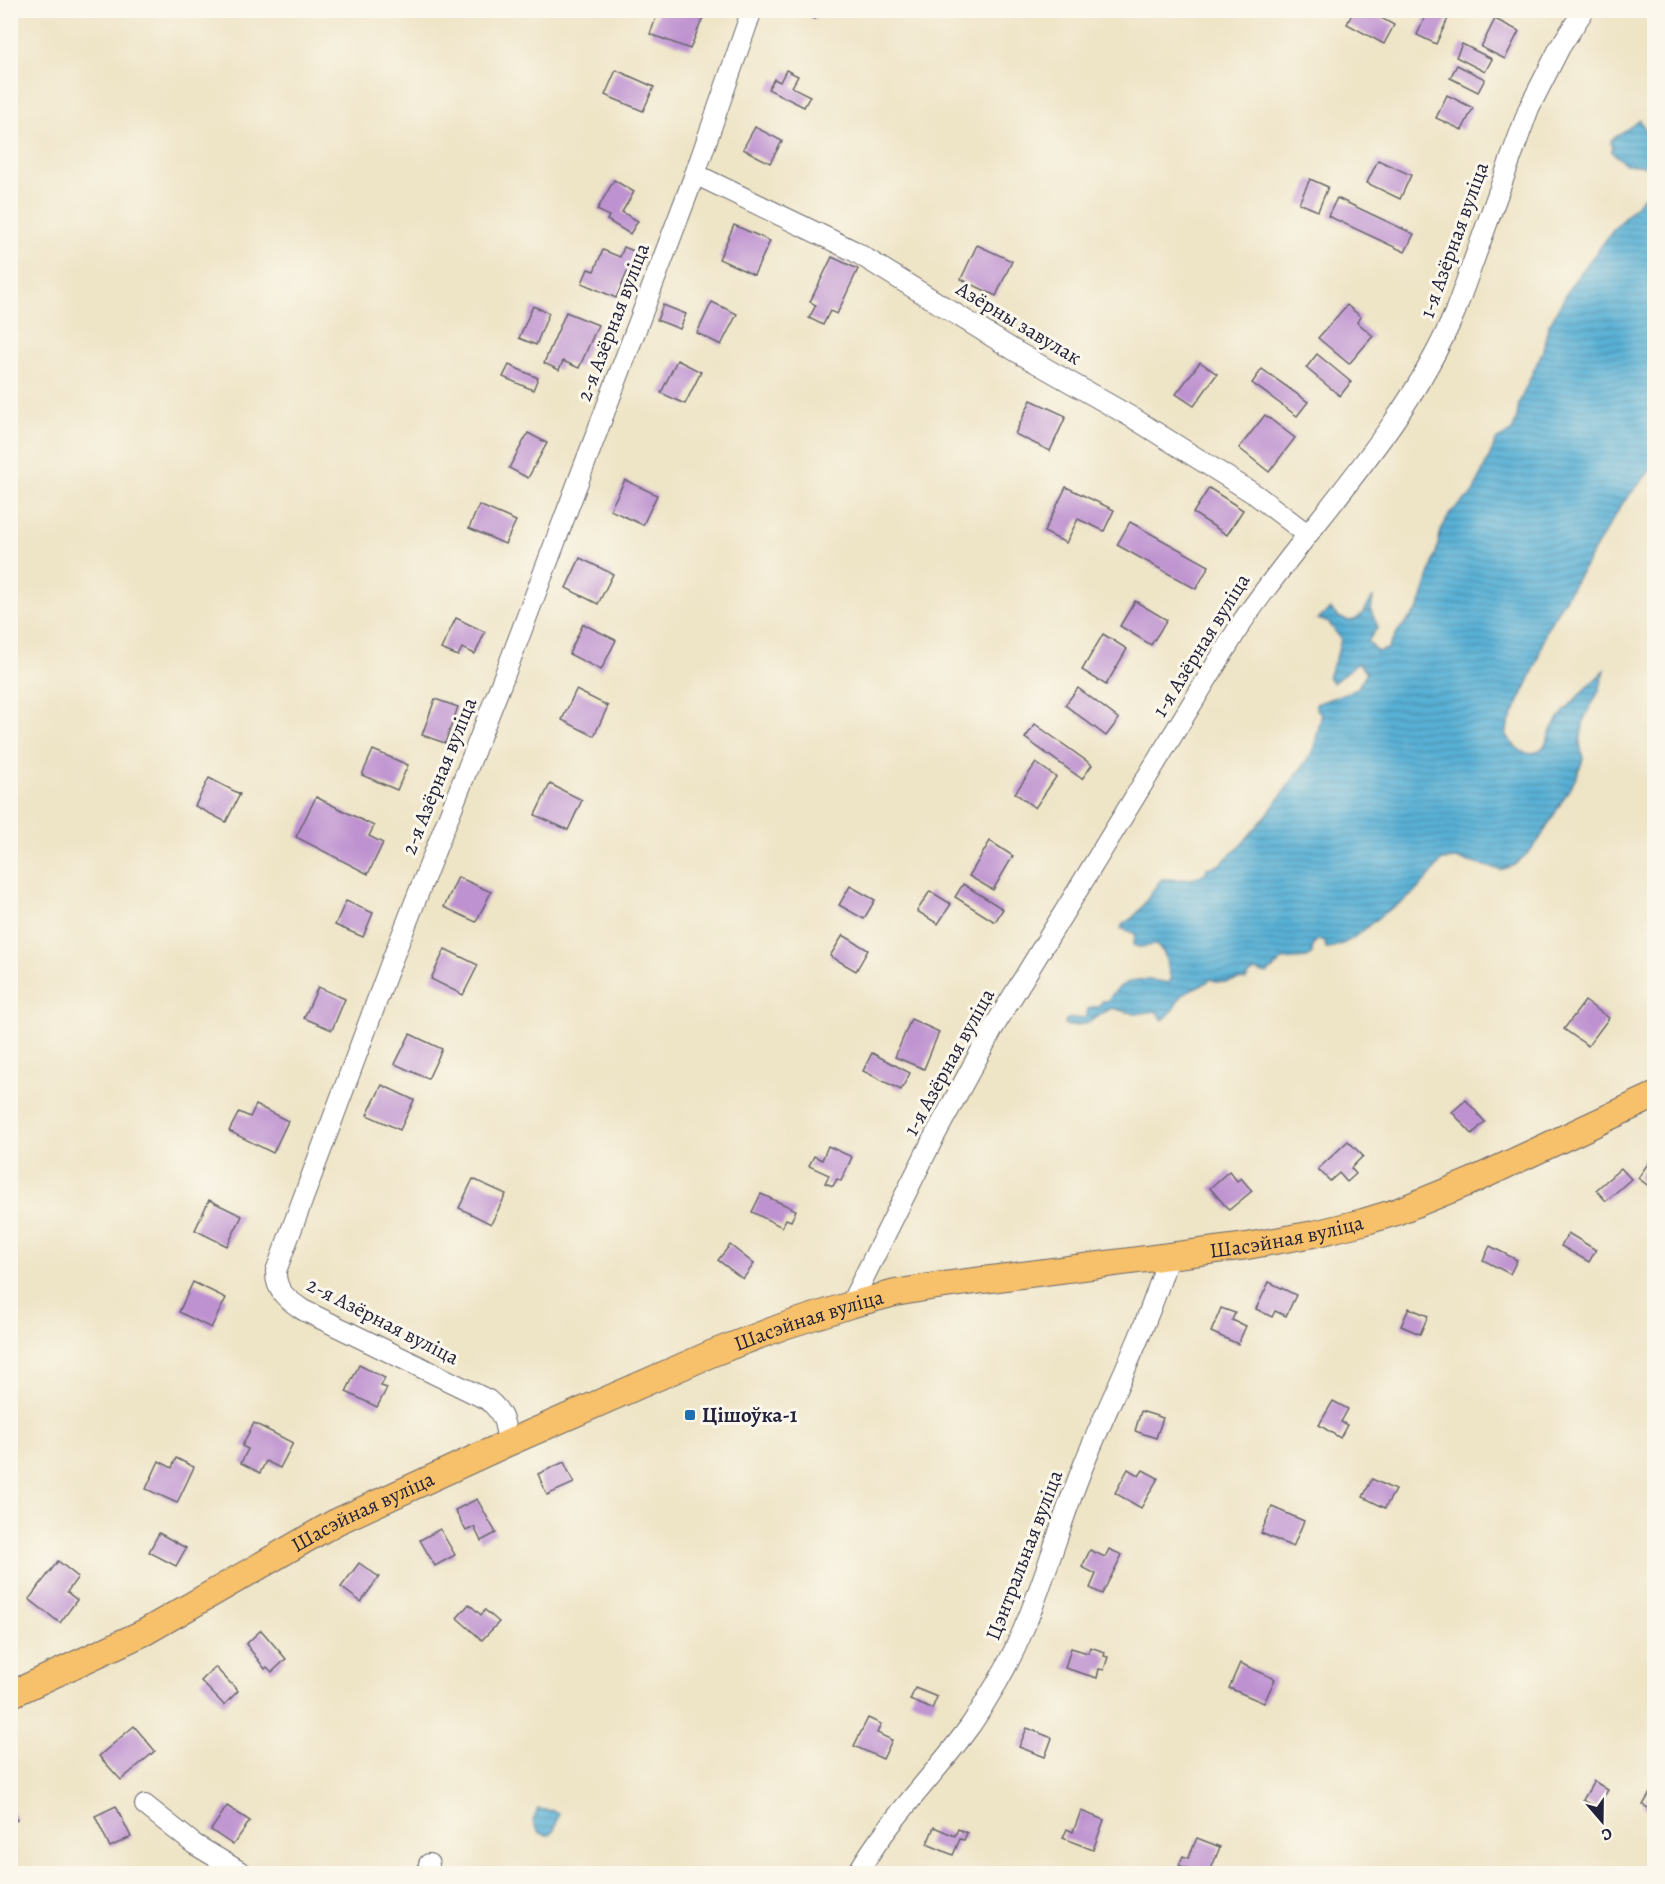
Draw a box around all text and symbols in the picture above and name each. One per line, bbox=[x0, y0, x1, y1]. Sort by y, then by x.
street label: 1-я Азёрная вуліца bbox=[1413, 158, 1495, 322]
street label: 2-я Азёрная вуліца bbox=[570, 239, 656, 405]
street label: Азёрны завулак bbox=[950, 274, 1087, 371]
street label: 1-я Азёрная вуліца bbox=[1146, 568, 1257, 722]
street label: 2-я Азёрная вуліца bbox=[395, 693, 483, 859]
street label: 1-я Азёрная вуліца bbox=[897, 983, 1001, 1141]
street label: Шасэйная вуліца bbox=[1208, 1208, 1367, 1265]
street label: 2-я Азёрная вуліца bbox=[302, 1271, 464, 1372]
street label: Шасэйная вуліца bbox=[730, 1283, 887, 1358]
place label: Цішоўка-1 bbox=[702, 1401, 798, 1429]
marker: Цішоўка-1 bbox=[683, 1408, 697, 1422]
street label: Шасэйная вуліца bbox=[286, 1465, 439, 1559]
street label: Цэнтральная вуліца bbox=[979, 1466, 1069, 1644]
north arrow bbox=[1572, 1791, 1632, 1851]
text: С bbox=[1598, 1822, 1615, 1846]

